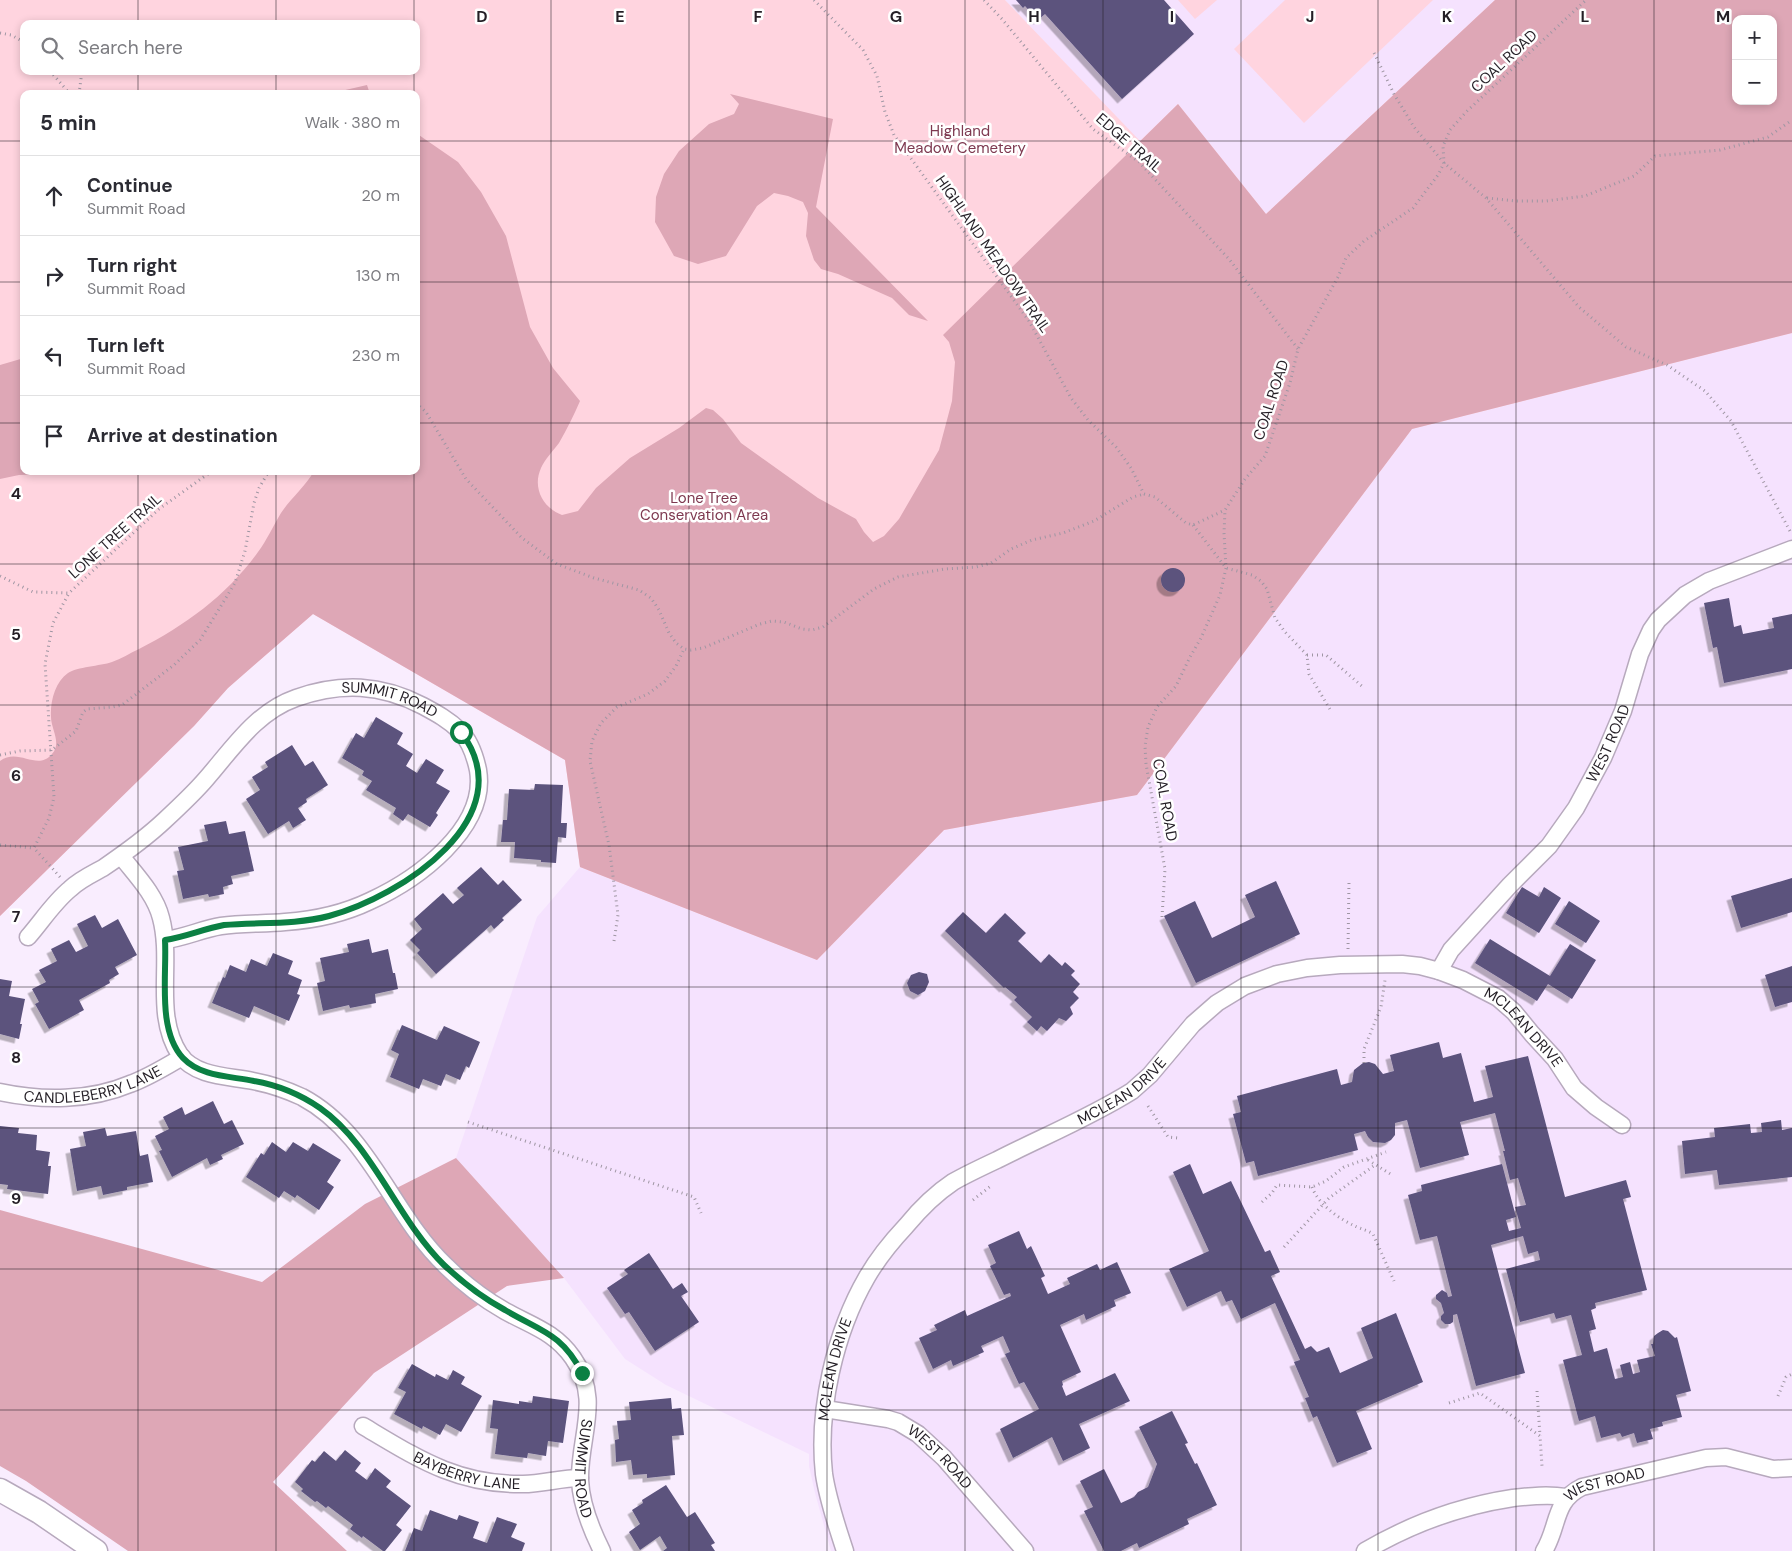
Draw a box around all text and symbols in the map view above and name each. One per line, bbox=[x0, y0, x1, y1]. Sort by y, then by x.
text: D bbox=[476, 6, 488, 27]
text: E bbox=[615, 6, 625, 27]
text: F bbox=[754, 6, 763, 27]
text: G bbox=[890, 6, 902, 27]
text: H bbox=[1028, 6, 1040, 27]
text: I bbox=[1170, 6, 1174, 27]
text: J bbox=[1306, 6, 1314, 27]
text: K bbox=[1442, 6, 1453, 27]
text: L bbox=[1581, 6, 1590, 27]
text: M bbox=[1716, 6, 1730, 27]
map controls bbox=[1732, 15, 1777, 105]
button: + bbox=[1732, 15, 1777, 60]
search box bbox=[20, 20, 420, 75]
street label: COAL ROAD bbox=[1467, 25, 1541, 97]
icon: search bbox=[38, 34, 66, 62]
text: Search here bbox=[78, 35, 183, 60]
button: − bbox=[1732, 60, 1777, 105]
text: 5 min bbox=[40, 109, 96, 137]
street label: EDGE TRAIL bbox=[1092, 109, 1166, 177]
text: Walk · 380 m bbox=[305, 112, 400, 133]
park label: Highland Meadow Cemetery bbox=[894, 121, 1027, 158]
street label: HIGHLAND MEADOW TRAIL bbox=[931, 171, 1055, 337]
text: Continue bbox=[87, 173, 173, 198]
icon: ahead bbox=[40, 182, 68, 210]
text: 20 m bbox=[361, 185, 400, 206]
text: Summit Road bbox=[87, 198, 186, 219]
text: Turn right bbox=[87, 253, 177, 278]
icon: right bbox=[40, 262, 68, 290]
text: 130 m bbox=[356, 265, 400, 286]
text: Summit Road bbox=[87, 278, 186, 299]
text: Turn left bbox=[87, 333, 165, 358]
icon: left bbox=[40, 342, 68, 370]
text: 230 m bbox=[352, 345, 400, 366]
street label: COAL ROAD bbox=[1249, 357, 1293, 443]
text: Summit Road bbox=[87, 358, 186, 379]
icon: arrive bbox=[40, 422, 68, 450]
text: Arrive at destination bbox=[87, 423, 278, 448]
text: 4 bbox=[11, 483, 21, 504]
park label: Lone Tree Conservation Area bbox=[640, 488, 768, 525]
street label: LONE TREE TRAIL bbox=[64, 489, 166, 583]
text: 5 bbox=[11, 624, 21, 645]
street label: SUMMIT ROAD bbox=[341, 677, 441, 722]
street label: WEST ROAD bbox=[1582, 702, 1634, 786]
route start bbox=[450, 721, 473, 744]
street label: COAL ROAD bbox=[1148, 757, 1182, 843]
text: 6 bbox=[11, 765, 21, 786]
text: 7 bbox=[12, 906, 21, 927]
street label: MCLEAN DRIVE bbox=[1481, 983, 1568, 1071]
text: 8 bbox=[11, 1047, 21, 1068]
street label: MCLEAN DRIVE bbox=[1074, 1053, 1171, 1129]
street label: CANDLEBERRY LANE bbox=[23, 1061, 165, 1108]
text: 9 bbox=[11, 1188, 21, 1209]
street label: MCLEAN DRIVE bbox=[813, 1315, 857, 1422]
route end bbox=[571, 1362, 594, 1385]
street label: SUMMIT ROAD bbox=[570, 1418, 597, 1521]
street label: WEST ROAD bbox=[904, 1420, 977, 1493]
street label: BAYBERRY LANE bbox=[410, 1447, 520, 1494]
street label: WEST ROAD bbox=[1559, 1463, 1647, 1506]

